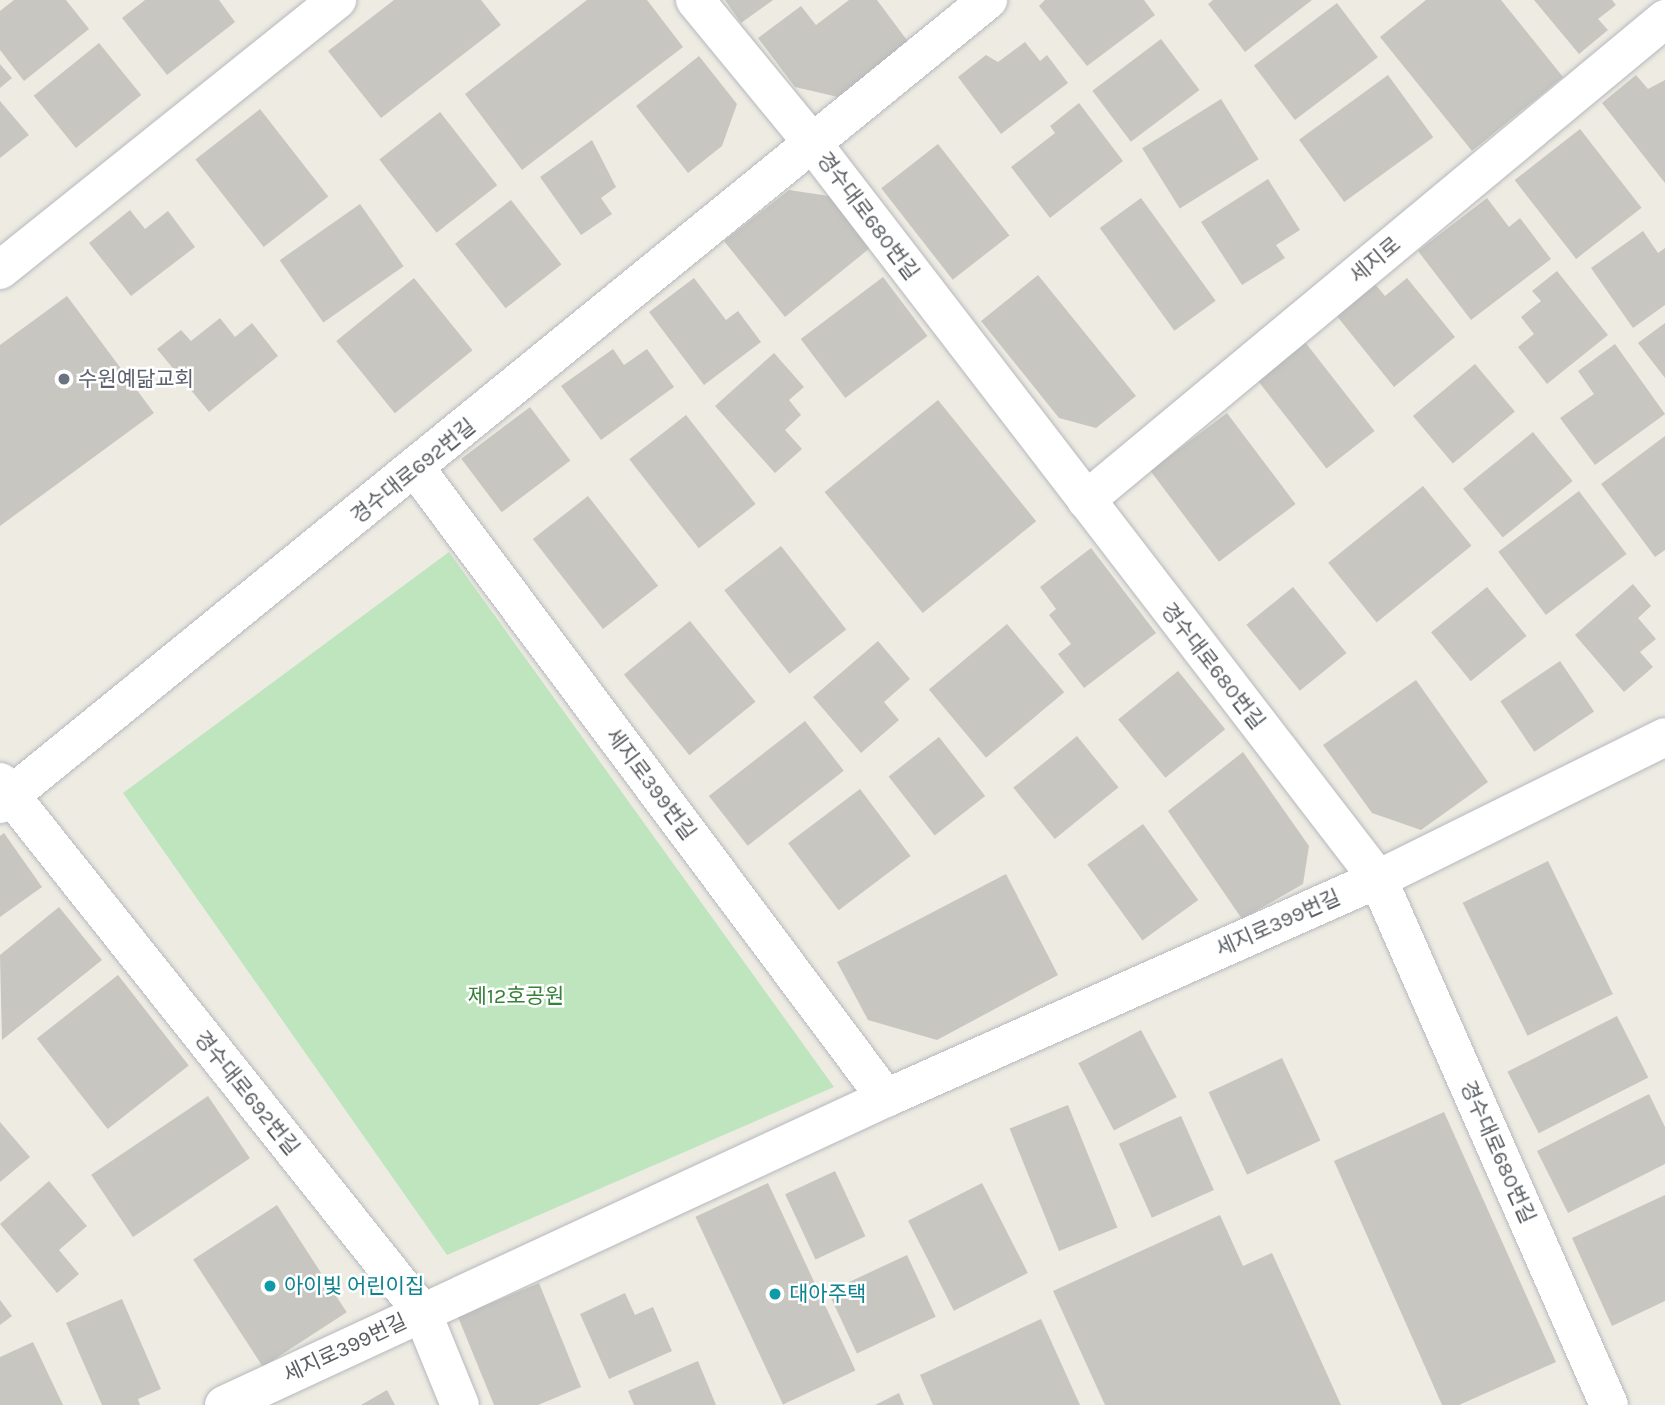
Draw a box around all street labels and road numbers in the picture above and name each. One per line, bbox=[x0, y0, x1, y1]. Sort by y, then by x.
street label: 경수대로680번길 bbox=[812, 147, 924, 285]
street label: 세지로 bbox=[1345, 232, 1405, 288]
street label: 경수대로692번길 bbox=[346, 413, 480, 529]
street label: 경수대로680번길 bbox=[1156, 598, 1270, 734]
street label: 세지로399번길 bbox=[601, 723, 701, 845]
street label: 세지로399번길 bbox=[1212, 884, 1344, 962]
street label: 경수대로692번길 bbox=[189, 1026, 305, 1160]
street label: 경수대로680번길 bbox=[1455, 1077, 1541, 1227]
street label: 세지로399번길 bbox=[279, 1308, 411, 1388]

